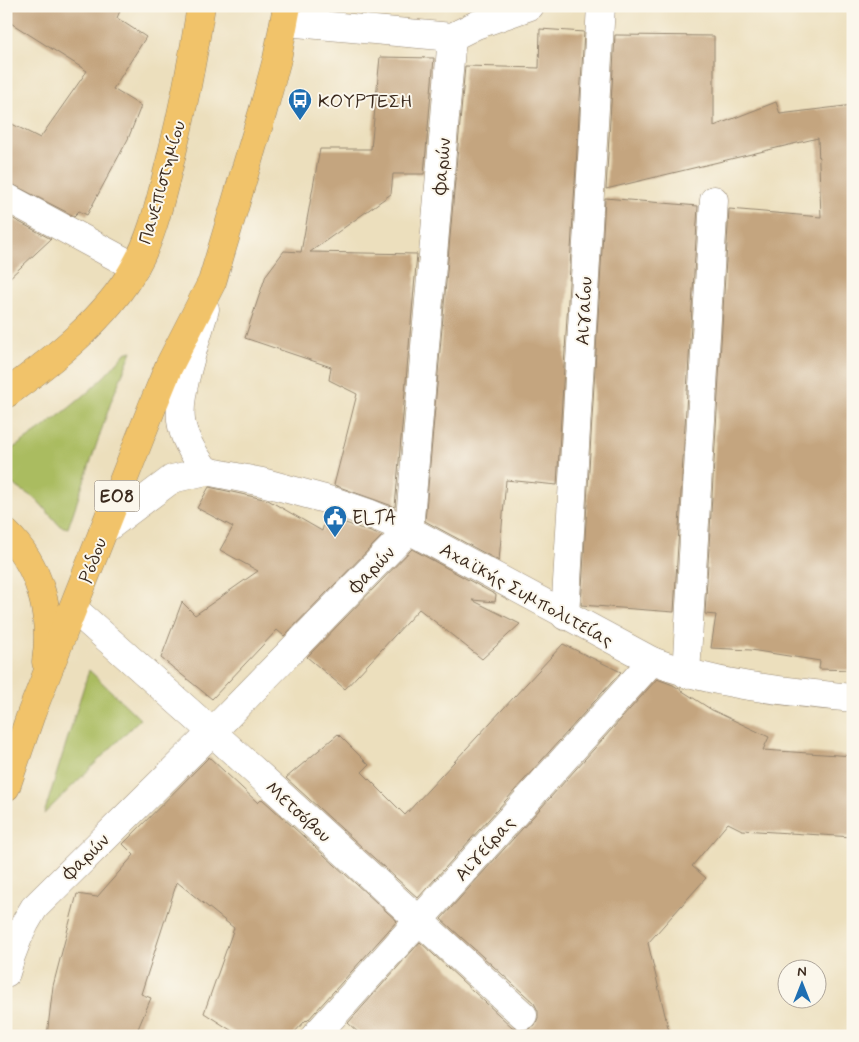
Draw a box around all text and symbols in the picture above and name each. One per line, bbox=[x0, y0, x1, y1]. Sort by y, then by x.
bus stop icon: ΚΟΥΡΤΕΣΗ bbox=[287, 87, 313, 121]
place label: ΚΟΥΡΤΕΣΗ bbox=[318, 89, 413, 114]
street label: Πανεπιστημίου bbox=[133, 118, 192, 247]
street label: Φαρών bbox=[427, 137, 457, 197]
street label: Αιγαίου bbox=[570, 276, 599, 346]
road number: ΕΟ8 bbox=[94, 481, 140, 512]
public building icon: ELTA bbox=[322, 504, 348, 538]
place label: ELTA bbox=[352, 506, 397, 531]
street label: Ρόδου bbox=[74, 534, 113, 587]
street label: Αχαϊκής Συμπολιτείας bbox=[435, 537, 618, 653]
street label: Φαρών bbox=[343, 541, 401, 600]
street label: Μετσόβου bbox=[260, 776, 336, 848]
street label: Αιγείρας bbox=[449, 811, 521, 887]
street label: Φαρών bbox=[56, 828, 115, 886]
north arrow bbox=[776, 960, 826, 1010]
text: N bbox=[797, 963, 807, 981]

